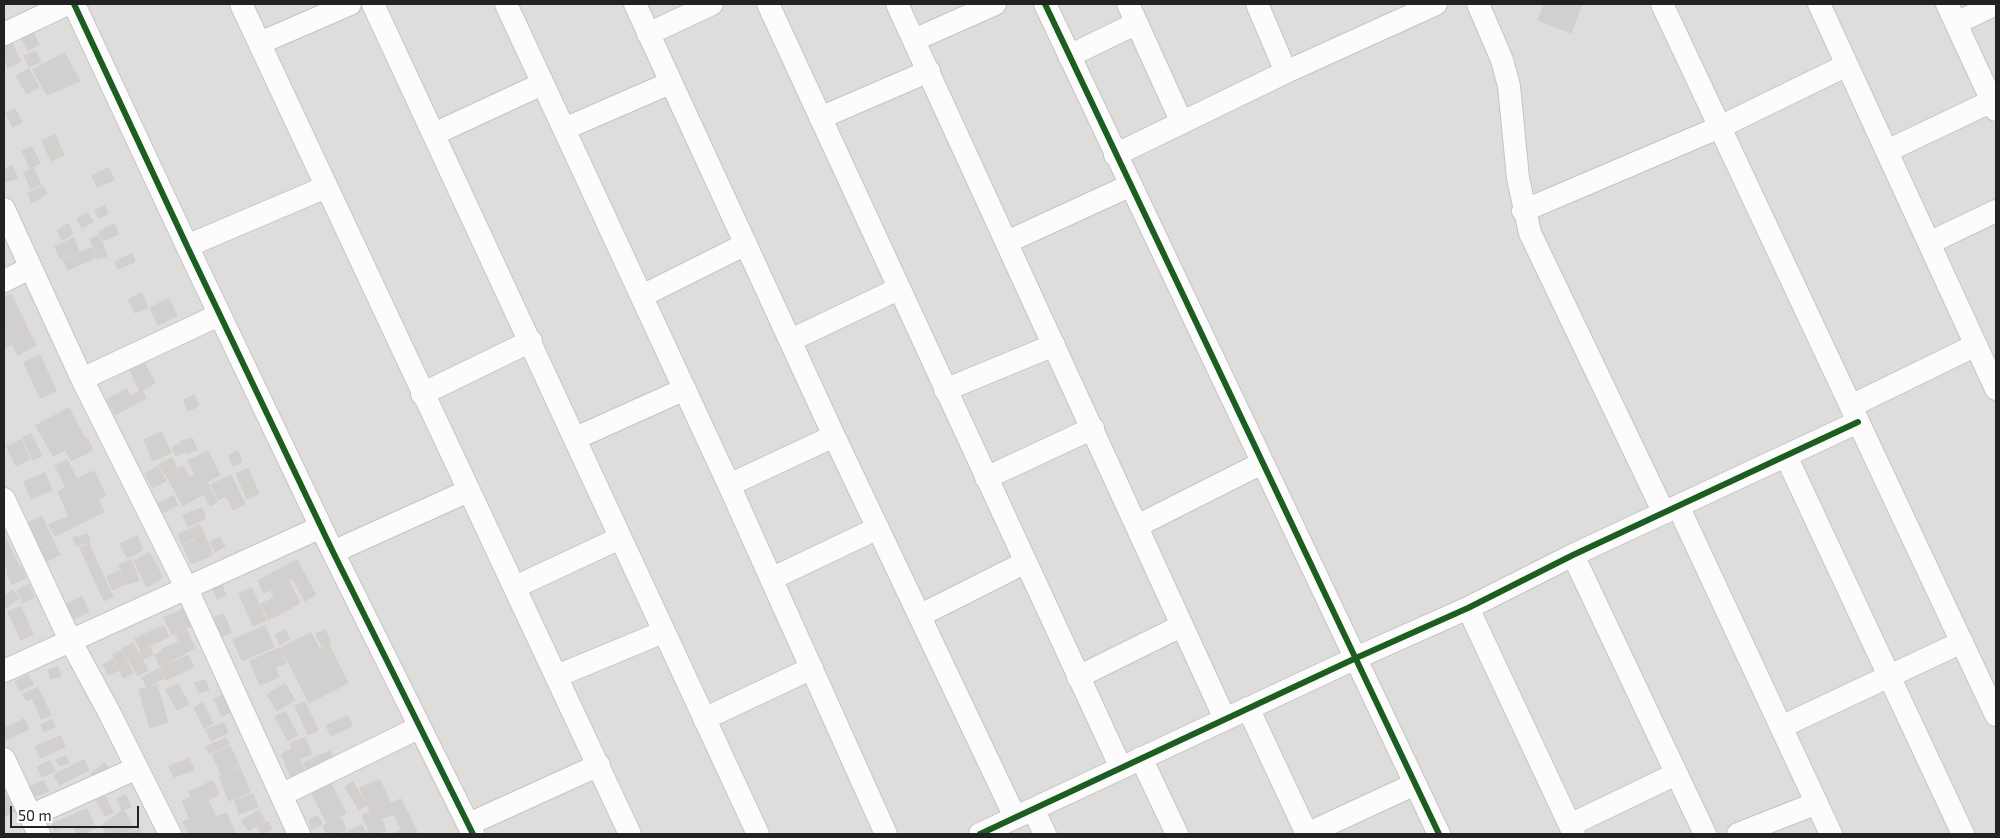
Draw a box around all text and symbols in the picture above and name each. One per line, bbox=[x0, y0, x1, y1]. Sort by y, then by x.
scale bar bbox=[12, 796, 141, 828]
text: 50 m bbox=[18, 806, 52, 824]

